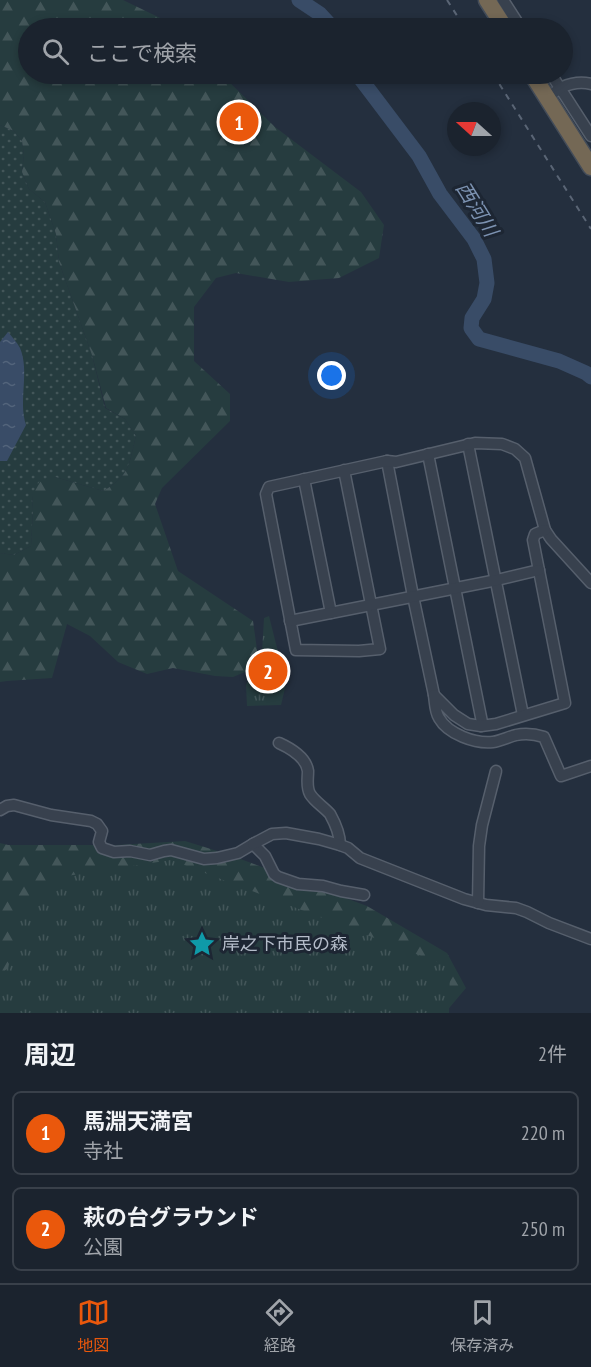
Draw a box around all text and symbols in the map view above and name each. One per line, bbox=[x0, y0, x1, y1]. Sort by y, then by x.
search box bbox=[18, 18, 573, 84]
icon: search bbox=[39, 35, 72, 68]
text: ここで検索 bbox=[87, 39, 197, 67]
pin: 1 bbox=[220, 100, 258, 144]
north arrow bbox=[447, 102, 501, 156]
water label: 西河川 bbox=[450, 177, 505, 243]
your location bbox=[317, 361, 346, 390]
pin: 2 bbox=[248, 648, 288, 694]
place icon: 岸之下市民の森 bbox=[187, 929, 217, 959]
place label: 岸之下市民の森 bbox=[222, 932, 348, 955]
text: 周辺 bbox=[24, 1038, 76, 1071]
text: 2件 bbox=[538, 1041, 567, 1067]
text: 馬淵天満宮 bbox=[83, 1107, 193, 1135]
text: 1 bbox=[41, 1120, 50, 1146]
text: 220 m bbox=[521, 1120, 565, 1146]
text: 寺社 bbox=[83, 1138, 123, 1164]
text: 萩の台グラウンド bbox=[83, 1203, 259, 1231]
text: 2 bbox=[41, 1216, 50, 1242]
text: 250 m bbox=[521, 1216, 565, 1242]
text: 公園 bbox=[83, 1234, 123, 1260]
tab: 地図 bbox=[77, 1296, 110, 1356]
tab: 経路 bbox=[263, 1296, 296, 1356]
tab: 保存済み bbox=[450, 1296, 514, 1356]

